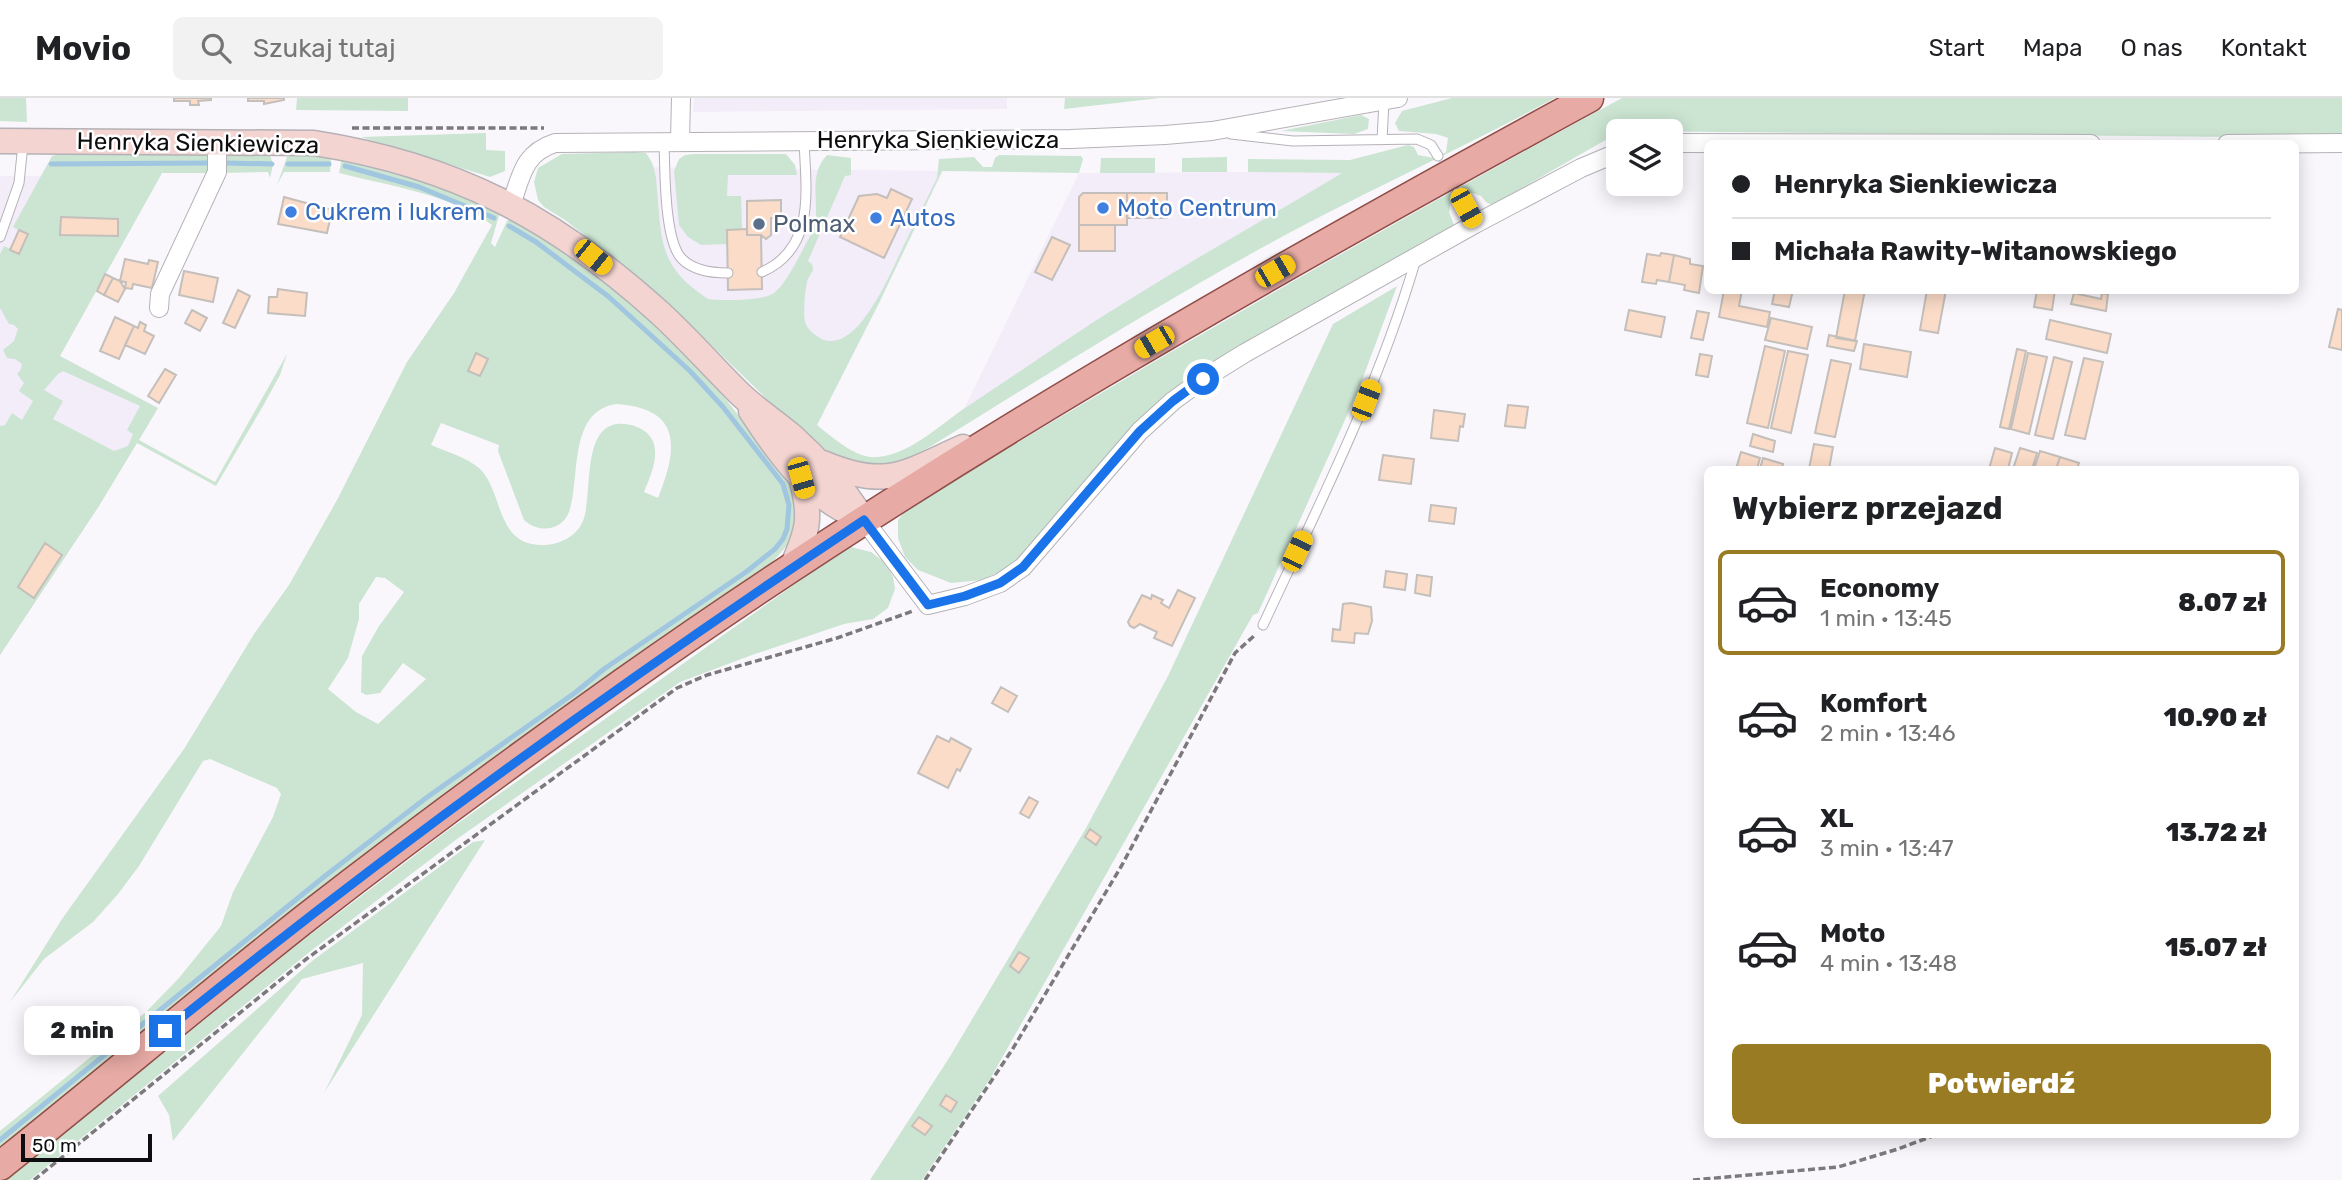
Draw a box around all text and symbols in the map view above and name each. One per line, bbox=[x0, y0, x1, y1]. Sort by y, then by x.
search box bbox=[173, 17, 663, 80]
text: Movio bbox=[35, 29, 131, 68]
icon: search bbox=[197, 29, 235, 67]
text: Szukaj tutaj bbox=[253, 33, 396, 64]
text: Start bbox=[1929, 34, 1985, 62]
text: Mapa bbox=[2023, 34, 2083, 62]
text: O nas bbox=[2121, 34, 2183, 62]
text: Kontakt bbox=[2221, 34, 2307, 62]
map controls bbox=[1606, 119, 1683, 196]
button: layers bbox=[1606, 119, 1683, 196]
street label: Henryka Sienkiewicza bbox=[817, 126, 1059, 154]
street label: Henryka Sienkiewicza bbox=[77, 127, 319, 159]
text: Henryka Sienkiewicza bbox=[1774, 169, 2057, 200]
car bbox=[1447, 185, 1486, 231]
place label: Moto Centrum bbox=[1117, 194, 1277, 222]
place label: Cukrem i lukrem bbox=[305, 198, 485, 226]
marker: Moto Centrum bbox=[1095, 200, 1111, 216]
marker: Cukrem i lukrem bbox=[283, 204, 299, 220]
place label: Autos bbox=[890, 204, 956, 232]
place label: Polmax bbox=[773, 210, 855, 238]
marker: Autos bbox=[868, 210, 884, 226]
marker: Polmax bbox=[751, 216, 767, 232]
car bbox=[571, 236, 616, 278]
text: Michała Rawity-Witanowskiego bbox=[1774, 236, 2177, 267]
car bbox=[1252, 251, 1299, 291]
car bbox=[1131, 322, 1178, 362]
route start bbox=[1187, 363, 1219, 395]
car bbox=[1349, 377, 1384, 423]
car bbox=[786, 455, 817, 501]
text: Wybierz przejazd bbox=[1732, 489, 2003, 527]
car bbox=[1279, 528, 1316, 574]
icon: car bbox=[1736, 571, 1799, 634]
text: Economy bbox=[1820, 573, 1939, 604]
text: 8.07 zł bbox=[2178, 587, 2267, 618]
text: 1 min · 13:45 bbox=[1820, 604, 1952, 632]
icon: car bbox=[1736, 686, 1799, 749]
text: Komfort bbox=[1820, 688, 1927, 719]
text: 10.90 zł bbox=[2163, 702, 2267, 733]
text: 2 min · 13:46 bbox=[1820, 719, 1956, 747]
icon: car bbox=[1736, 801, 1799, 864]
text: XL bbox=[1820, 803, 1853, 834]
text: 13.72 zł bbox=[2166, 817, 2267, 848]
text: 3 min · 13:47 bbox=[1820, 834, 1954, 862]
icon: car bbox=[1736, 916, 1799, 979]
text: Moto bbox=[1820, 918, 1885, 949]
text: 15.07 zł bbox=[2165, 932, 2267, 963]
text: 4 min · 13:48 bbox=[1820, 949, 1957, 977]
callout: 2 min bbox=[25, 1006, 140, 1056]
route end bbox=[149, 1015, 181, 1047]
text: 2 min bbox=[50, 1016, 114, 1044]
button: Potwierdź bbox=[1732, 1044, 2271, 1124]
scale bar bbox=[21, 1131, 152, 1163]
text: 50 m bbox=[32, 1134, 77, 1157]

